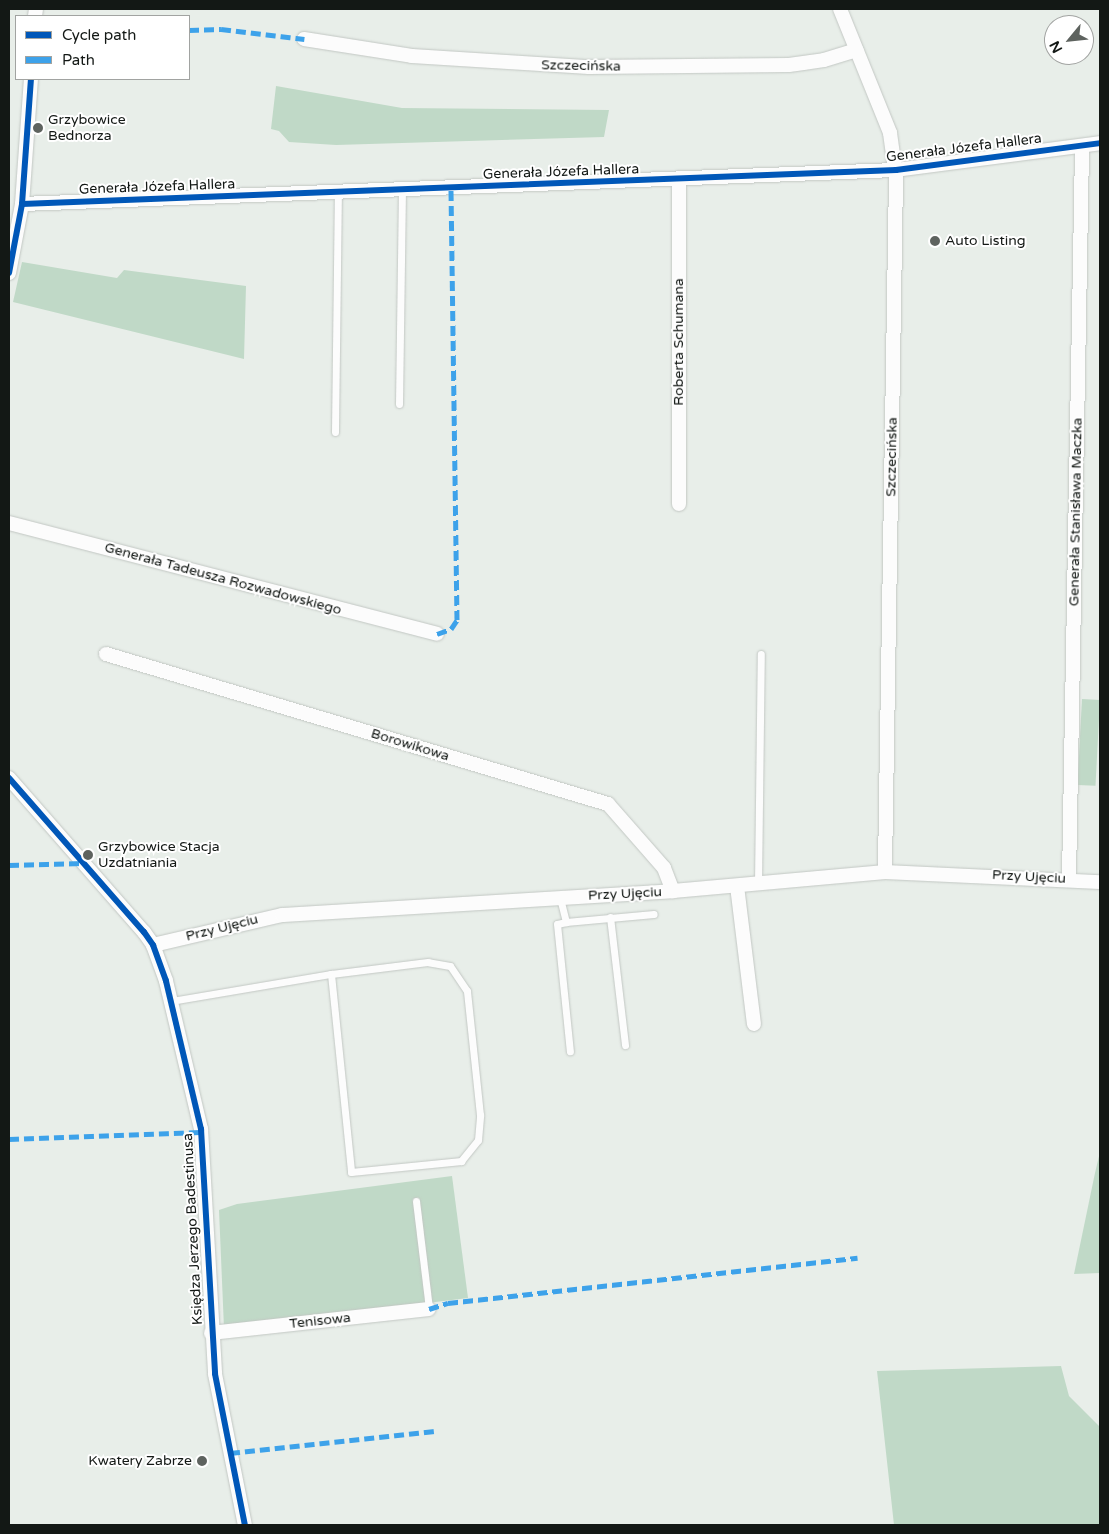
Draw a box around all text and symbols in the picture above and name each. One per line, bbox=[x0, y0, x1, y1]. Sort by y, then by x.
legend bbox=[15, 15, 190, 80]
north arrow bbox=[1044, 15, 1094, 65]
text: Cycle path bbox=[62, 26, 136, 44]
text: N bbox=[1046, 38, 1066, 56]
text: Path bbox=[62, 51, 95, 69]
street label: Szczecińska bbox=[541, 57, 621, 75]
place label: Grzybowice Bednorza bbox=[48, 112, 126, 144]
marker: Grzybowice Bednorza bbox=[32, 122, 44, 134]
street label: Generała Józefa Hallera bbox=[885, 130, 1043, 166]
street label: Generała Józefa Hallera bbox=[483, 161, 639, 183]
street label: Generała Józefa Hallera bbox=[79, 176, 235, 198]
place label: Auto Listing bbox=[945, 233, 1026, 249]
marker: Auto Listing bbox=[929, 235, 941, 247]
street label: Roberta Schumana bbox=[671, 278, 687, 406]
street label: Szczecińska bbox=[883, 417, 901, 497]
street label: Generała Stanisława Maczka bbox=[1066, 418, 1086, 606]
street label: Generała Tadeusza Rozwadowskiego bbox=[103, 539, 343, 619]
street label: Borowikowa bbox=[369, 725, 451, 765]
place label: Grzybowice Stacja Uzdatniania bbox=[98, 839, 220, 872]
marker: Grzybowice Stacja Uzdatniania bbox=[82, 849, 94, 861]
street label: Przy Ujęciu bbox=[992, 867, 1066, 887]
street label: Przy Ujęciu bbox=[588, 884, 662, 904]
street label: Przy Ujęciu bbox=[184, 911, 260, 945]
street label: Księdza Jerzego Badestinusa bbox=[180, 1133, 206, 1325]
street label: Tenisowa bbox=[289, 1309, 351, 1333]
place label: Kwatery Zabrze bbox=[88, 1453, 192, 1469]
marker: Kwatery Zabrze bbox=[196, 1455, 208, 1467]

